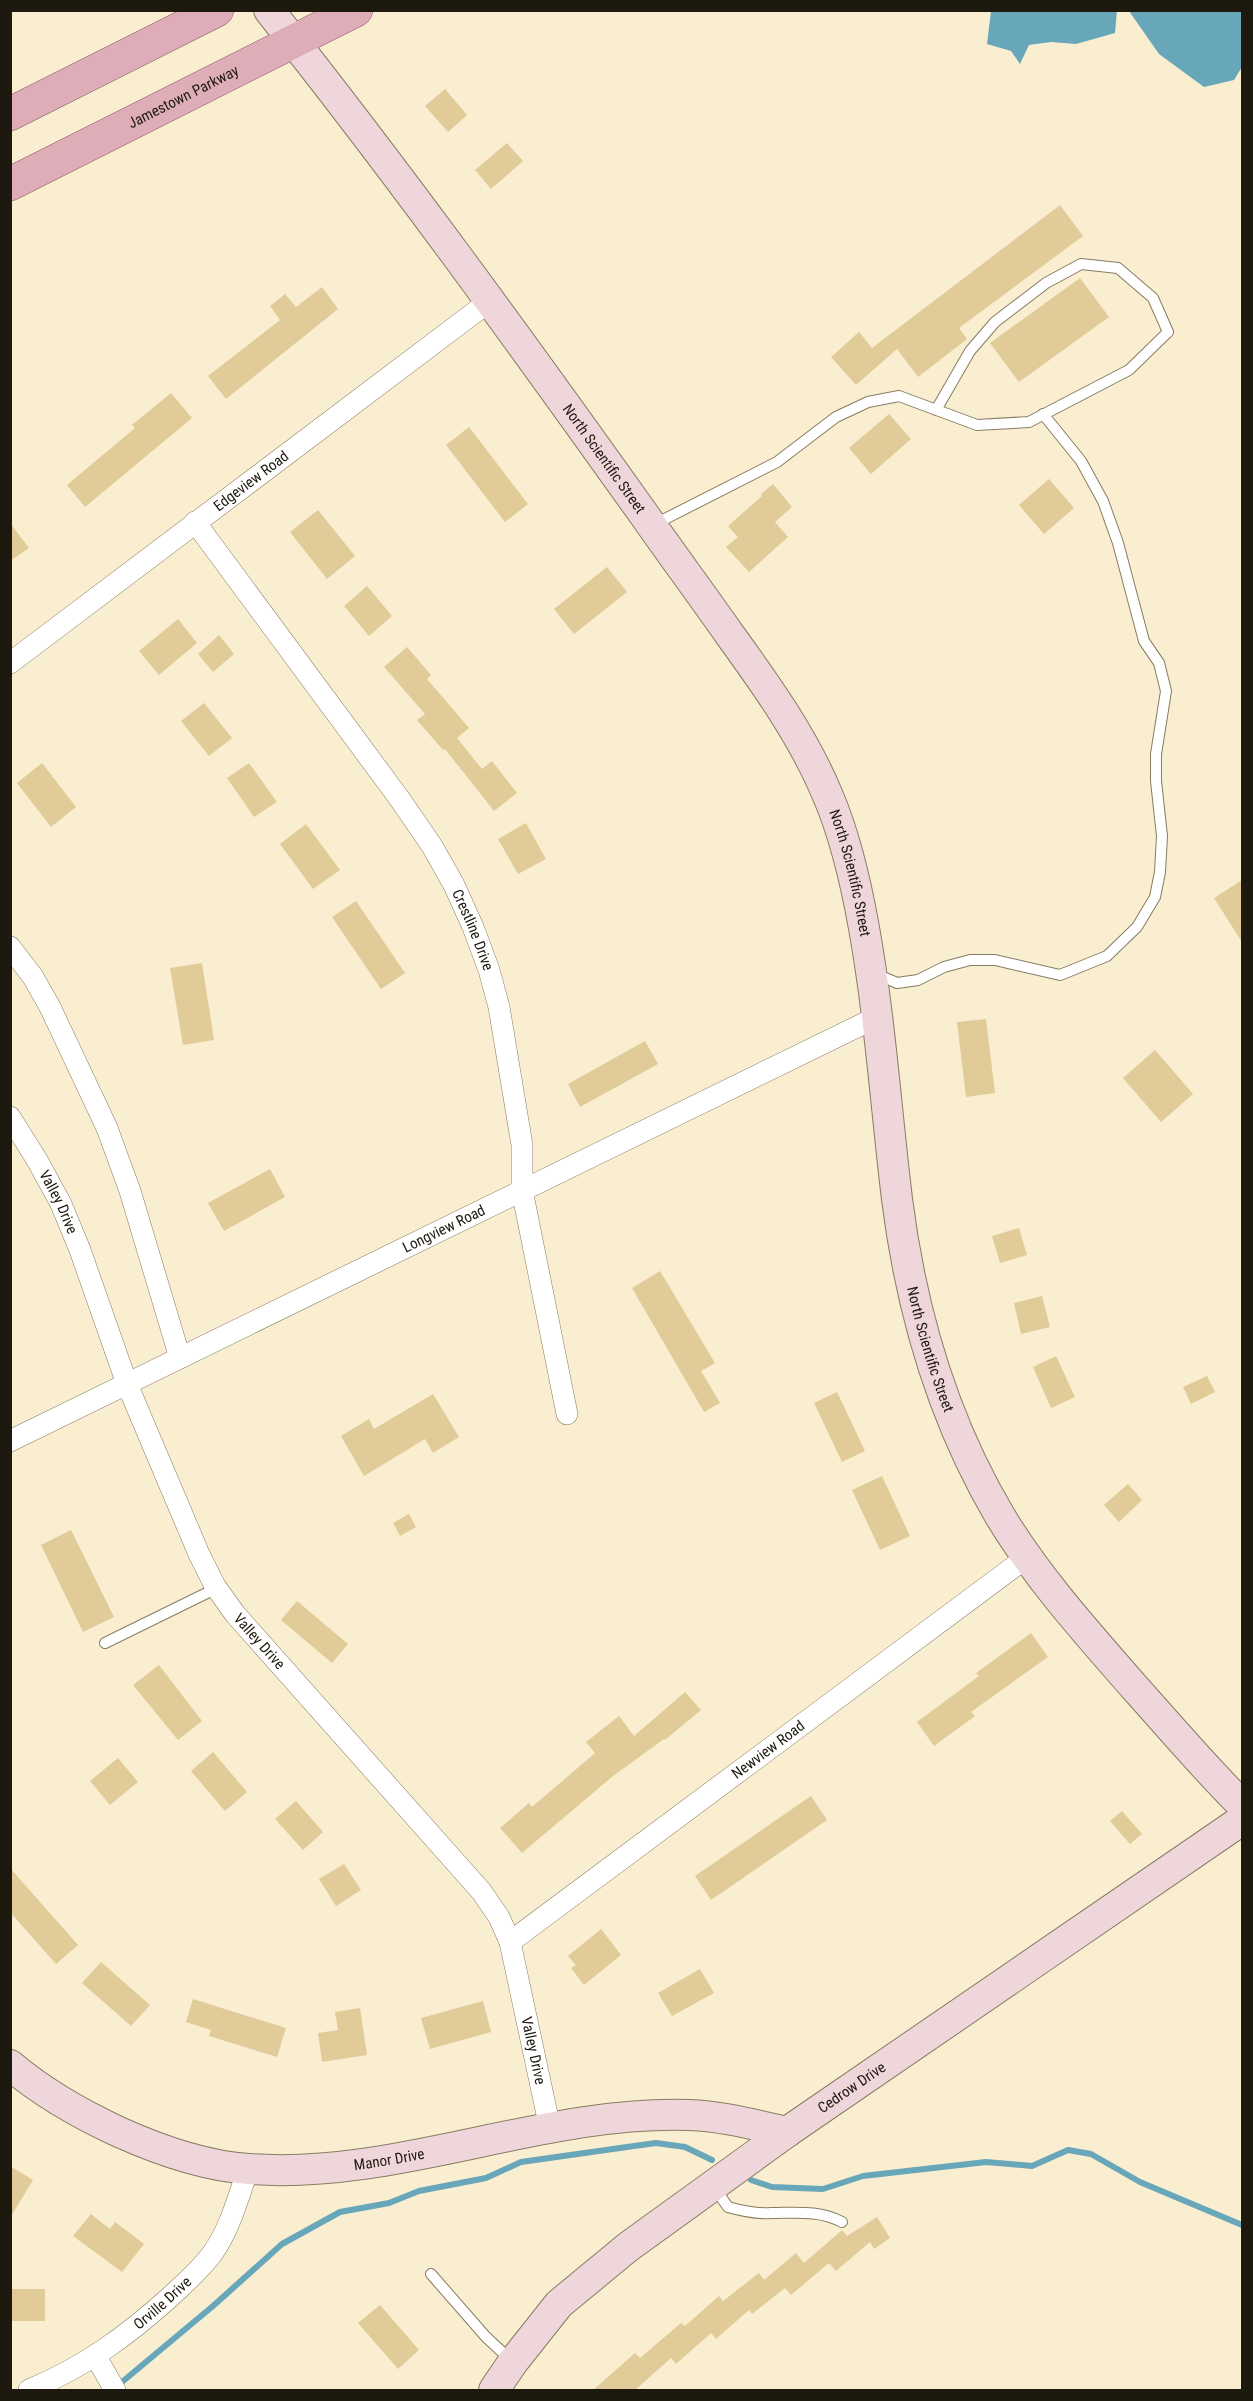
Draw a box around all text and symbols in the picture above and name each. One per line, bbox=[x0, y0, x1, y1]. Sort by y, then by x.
street label: Jamestown Parkway bbox=[125, 61, 242, 132]
street label: North Scientific Street bbox=[559, 401, 649, 517]
street label: Edgeview Road bbox=[210, 447, 292, 515]
street label: North Scientific Street bbox=[825, 807, 874, 938]
street label: Crestline Drive bbox=[448, 887, 497, 973]
street label: Valley Drive bbox=[35, 1167, 81, 1237]
street label: Longview Road bbox=[400, 1201, 488, 1257]
street label: North Scientific Street bbox=[903, 1285, 958, 1415]
street label: Valley Drive bbox=[230, 1610, 289, 1673]
street label: Newview Road bbox=[728, 1717, 808, 1783]
street label: Valley Drive bbox=[517, 2015, 549, 2086]
street label: Cedrow Drive bbox=[814, 2058, 889, 2117]
street label: Manor Drive bbox=[353, 2145, 426, 2174]
street label: Orville Drive bbox=[130, 2273, 195, 2333]

